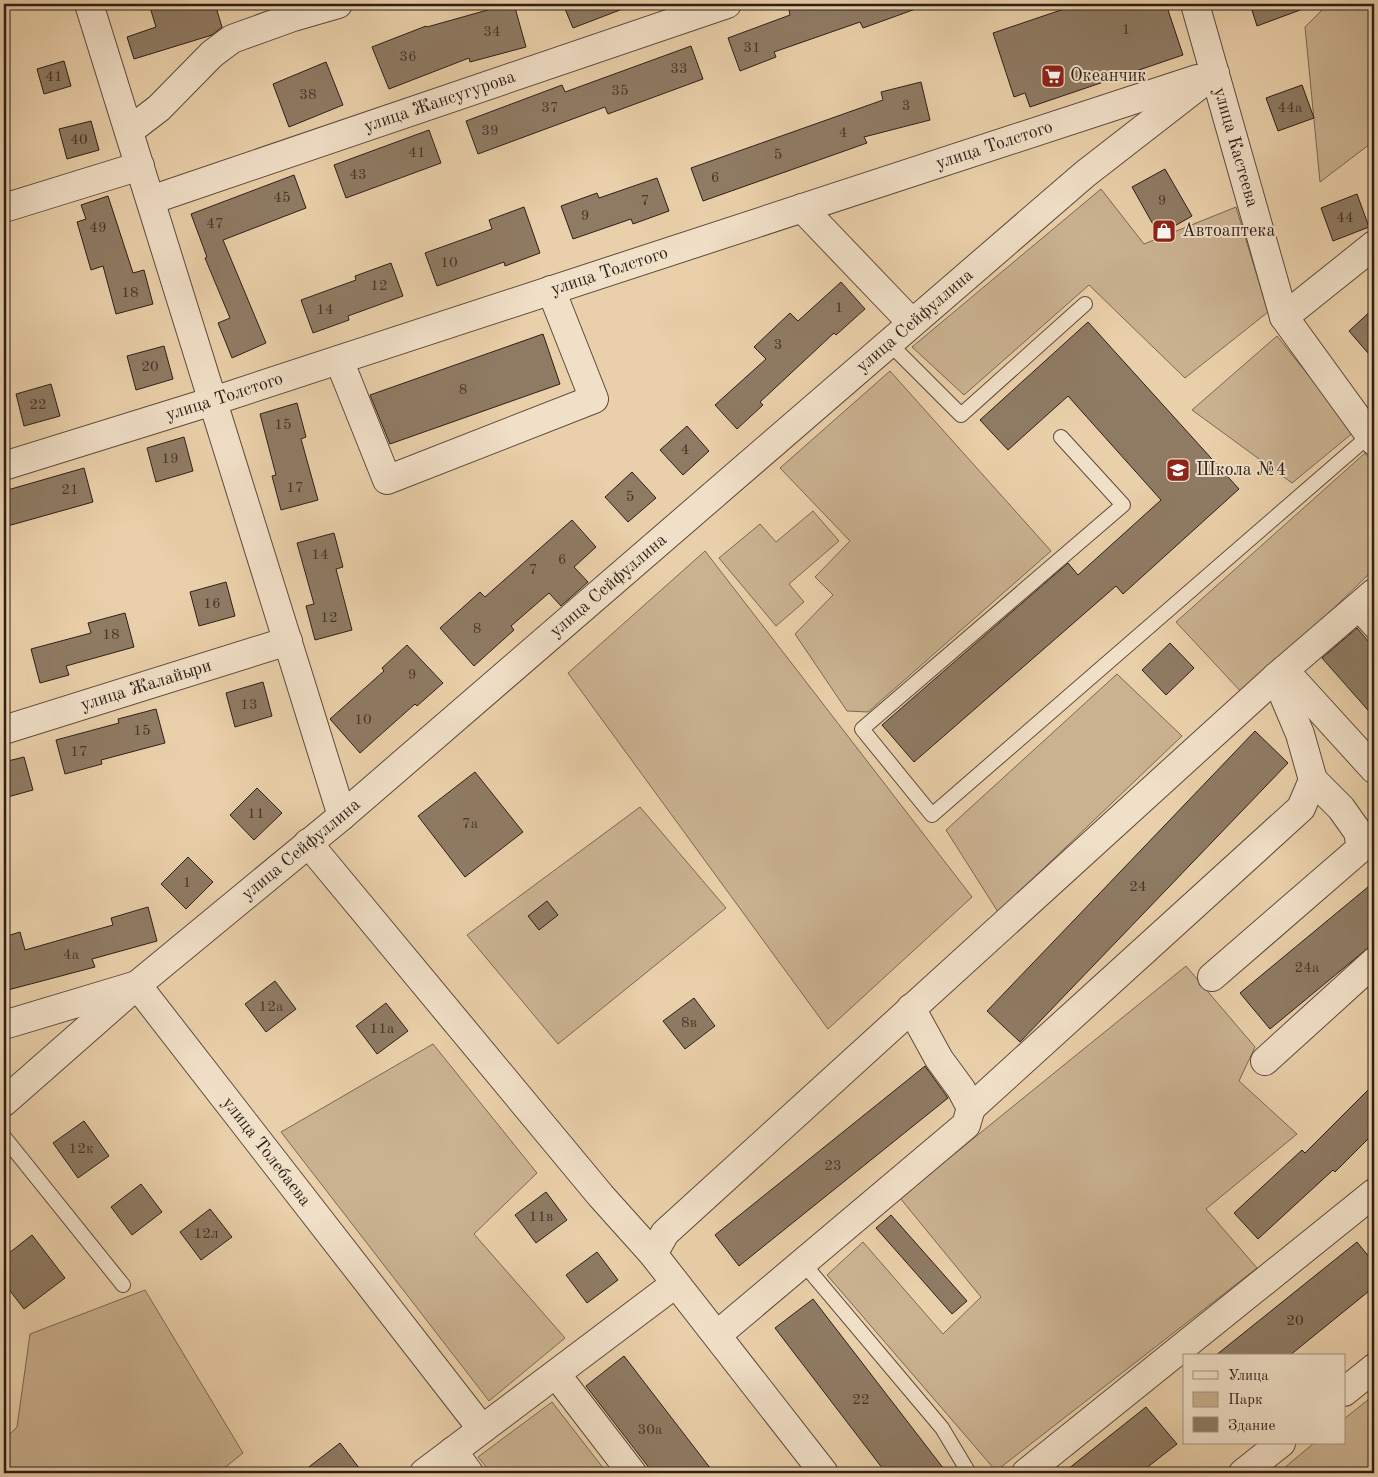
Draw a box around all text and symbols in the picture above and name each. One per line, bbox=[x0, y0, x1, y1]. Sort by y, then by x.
house number: 1 bbox=[1122, 23, 1130, 38]
house number: 34 bbox=[483, 25, 501, 40]
house number: 31 bbox=[743, 41, 761, 56]
house number: 36 bbox=[399, 50, 417, 65]
house number: 33 bbox=[670, 62, 688, 77]
supermarket icon: Океанчик bbox=[1040, 63, 1066, 89]
place label: Океанчик bbox=[1070, 67, 1146, 85]
street label: улица Жансугурова bbox=[362, 68, 518, 136]
house number: 41 bbox=[45, 70, 63, 85]
house number: 35 bbox=[611, 84, 629, 99]
street label: улица Кастеева bbox=[1210, 85, 1261, 209]
house number: 38 bbox=[299, 88, 317, 103]
house number: 3 bbox=[902, 99, 910, 114]
house number: 37 bbox=[541, 101, 559, 116]
house number: 44а bbox=[1278, 101, 1303, 116]
street label: улица Толстого bbox=[934, 118, 1055, 173]
house number: 39 bbox=[481, 124, 499, 139]
house number: 4 bbox=[839, 126, 847, 141]
house number: 40 bbox=[70, 133, 88, 148]
house number: 41 bbox=[408, 146, 426, 161]
house number: 5 bbox=[774, 148, 782, 163]
house number: 43 bbox=[349, 168, 367, 183]
house number: 6 bbox=[711, 171, 719, 186]
house number: 45 bbox=[273, 191, 291, 206]
house number: 7 bbox=[641, 194, 649, 209]
house number: 9 bbox=[1158, 194, 1166, 209]
house number: 9 bbox=[581, 209, 589, 224]
house number: 44 bbox=[1336, 211, 1354, 226]
house number: 47 bbox=[206, 217, 224, 232]
shop icon: Автоаптека bbox=[1151, 218, 1177, 244]
house number: 49 bbox=[89, 221, 107, 236]
place label: Автоаптека bbox=[1182, 222, 1275, 240]
street label: улица Толстого bbox=[549, 244, 670, 299]
house number: 10 bbox=[440, 256, 458, 271]
street label: улица Сейфуллина bbox=[853, 266, 977, 376]
house number: 12 bbox=[370, 279, 388, 294]
house number: 18 bbox=[121, 286, 139, 301]
house number: 1 bbox=[835, 301, 843, 316]
house number: 14 bbox=[316, 303, 334, 318]
house number: 3 bbox=[774, 338, 782, 353]
house number: 20 bbox=[141, 360, 159, 375]
street label: улица Толстого bbox=[164, 370, 285, 424]
house number: 8 bbox=[459, 383, 467, 398]
house number: 22 bbox=[29, 398, 47, 413]
house number: 15 bbox=[274, 418, 292, 433]
house number: 4 bbox=[681, 443, 689, 458]
house number: 19 bbox=[161, 452, 179, 467]
school or university icon: Школа №4 bbox=[1165, 457, 1191, 483]
place label: Школа №4 bbox=[1196, 461, 1286, 479]
house number: 17 bbox=[286, 481, 304, 496]
house number: 21 bbox=[61, 483, 79, 498]
house number: 5 bbox=[626, 490, 634, 505]
street label: улица Сейфуллина bbox=[547, 531, 670, 641]
house number: 14 bbox=[311, 548, 329, 563]
house number: 6 bbox=[558, 553, 566, 568]
house number: 7 bbox=[529, 563, 537, 578]
house number: 16 bbox=[203, 597, 221, 612]
house number: 12 bbox=[320, 611, 338, 626]
house number: 8 bbox=[473, 622, 481, 637]
house number: 18 bbox=[102, 628, 120, 643]
street label: улица Жалайыри bbox=[79, 657, 214, 714]
house number: 9 bbox=[408, 668, 416, 683]
house number: 13 bbox=[240, 698, 258, 713]
house number: 10 bbox=[354, 713, 372, 728]
house number: 15 bbox=[133, 724, 151, 739]
house number: 17 bbox=[70, 745, 88, 760]
street label: улица Сейфуллина bbox=[238, 795, 364, 904]
house number: 11 bbox=[247, 807, 265, 822]
house number: 7а bbox=[462, 817, 479, 832]
house number: 1 bbox=[183, 876, 191, 891]
house number: 24 bbox=[1129, 880, 1147, 895]
house number: 4а bbox=[63, 948, 80, 963]
house number: 24а bbox=[1295, 961, 1320, 976]
house number: 12а bbox=[259, 1000, 284, 1015]
house number: 8в bbox=[681, 1016, 697, 1031]
house number: 11а bbox=[370, 1022, 395, 1037]
street label: улица Толебаева bbox=[219, 1094, 314, 1210]
house number: 12к bbox=[69, 1142, 94, 1157]
house number: 23 bbox=[824, 1159, 842, 1174]
house number: 11в bbox=[529, 1210, 553, 1225]
house number: 12л bbox=[194, 1227, 218, 1242]
house number: 20 bbox=[1286, 1314, 1304, 1329]
legend bbox=[1183, 1354, 1346, 1444]
text: Улица bbox=[1228, 1369, 1269, 1384]
house number: 22 bbox=[852, 1393, 870, 1408]
text: Парк bbox=[1228, 1393, 1263, 1408]
text: Здание bbox=[1228, 1419, 1275, 1434]
house number: 30а bbox=[638, 1423, 663, 1438]

